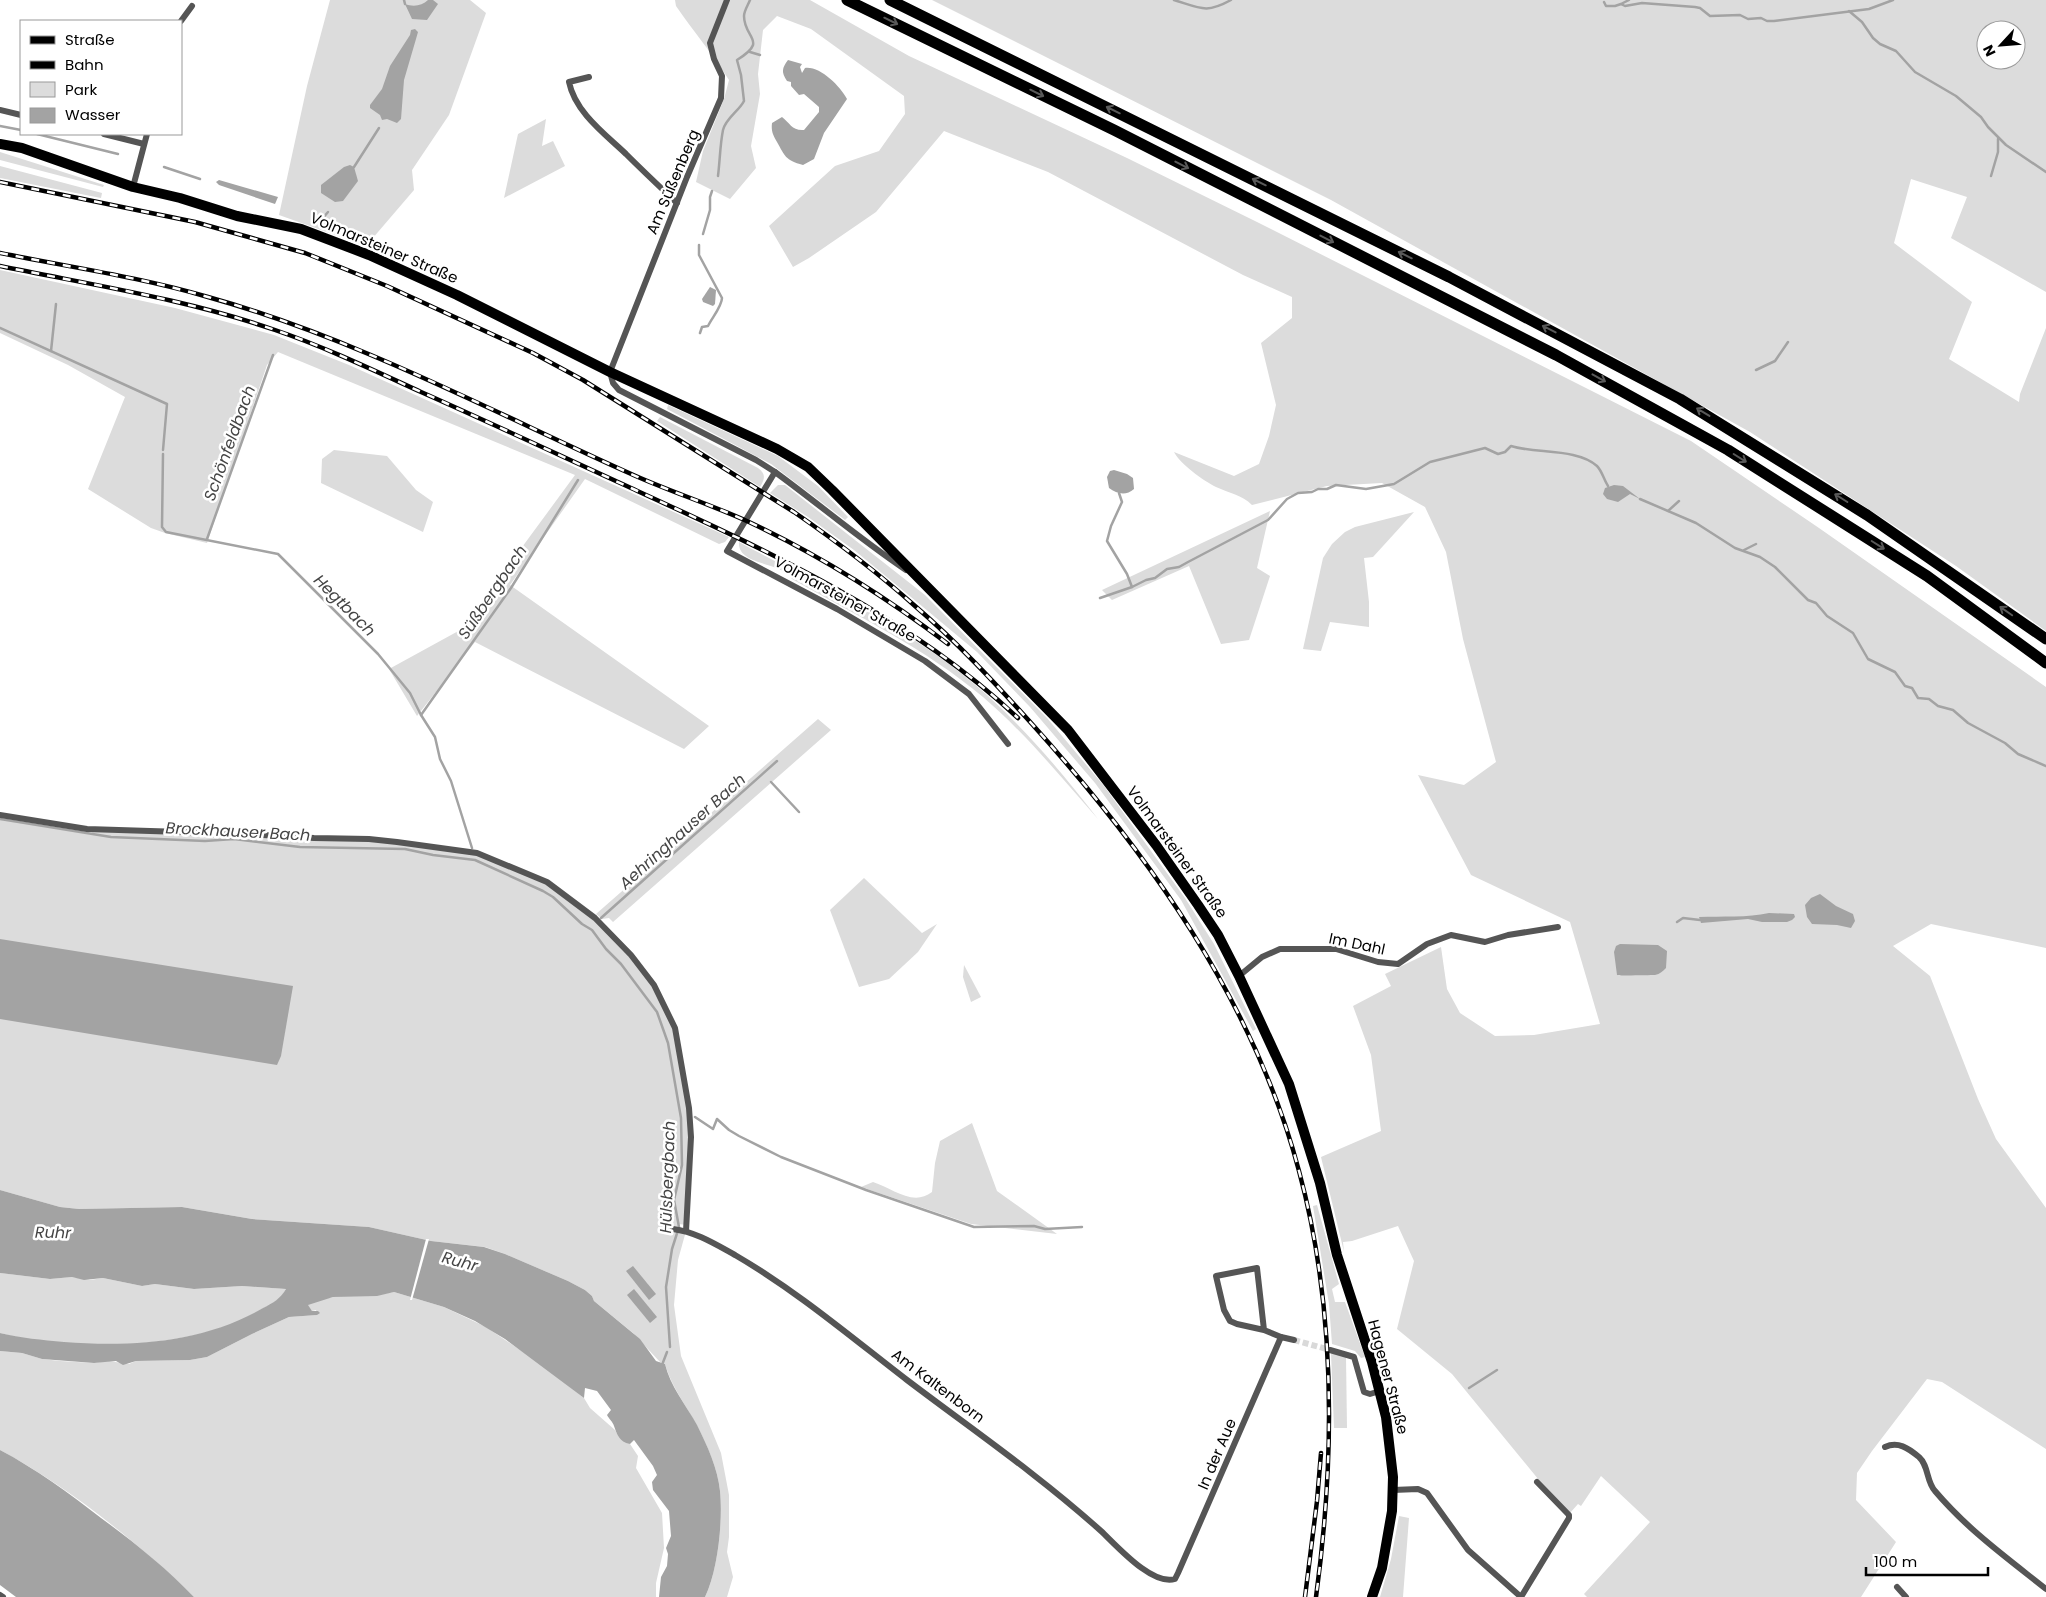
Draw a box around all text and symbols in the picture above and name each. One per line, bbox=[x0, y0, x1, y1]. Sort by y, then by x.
one-way arrow bbox=[883, 17, 898, 27]
legend bbox=[20, 20, 182, 135]
north arrow bbox=[1976, 20, 2026, 70]
text: Straße bbox=[65, 29, 115, 50]
text: N bbox=[1978, 42, 2001, 60]
text: Bahn bbox=[65, 54, 104, 75]
text: Park bbox=[65, 79, 97, 100]
one-way arrow bbox=[1029, 88, 1044, 98]
text: Wasser bbox=[65, 104, 121, 125]
one-way arrow bbox=[1106, 105, 1121, 115]
street label: Am Süßenberg bbox=[641, 126, 704, 238]
one-way arrow bbox=[1174, 161, 1189, 170]
one-way arrow bbox=[1252, 177, 1267, 186]
street label: Volmarsteiner Straße bbox=[307, 207, 461, 288]
one-way arrow bbox=[1319, 235, 1334, 244]
one-way arrow bbox=[1397, 250, 1412, 260]
one-way arrow bbox=[1542, 324, 1557, 333]
one-way arrow bbox=[1591, 374, 1605, 384]
water label: Schönfeldbach bbox=[198, 382, 261, 504]
one-way arrow bbox=[1696, 407, 1710, 417]
one-way arrow bbox=[1733, 453, 1747, 463]
one-way arrow bbox=[1834, 493, 1848, 504]
one-way arrow bbox=[1870, 540, 1884, 550]
water label: Süßbergbach bbox=[452, 541, 532, 644]
street label: Volmarsteiner Straße bbox=[771, 551, 920, 646]
water label: Hegtbach bbox=[309, 569, 381, 641]
one-way arrow bbox=[1999, 606, 2013, 616]
water label: Aehringhauser Bach bbox=[613, 768, 751, 895]
street label: Volmarsteiner Straße bbox=[1122, 781, 1233, 922]
water label: Brockhauser Bach bbox=[165, 816, 311, 847]
street label: Im Dahl bbox=[1327, 927, 1387, 960]
water label: Hülsbergbach bbox=[654, 1120, 681, 1234]
water label: Ruhr bbox=[35, 1221, 72, 1244]
water label: Ruhr bbox=[439, 1246, 481, 1278]
street label: Hagener Straße bbox=[1363, 1317, 1414, 1437]
street label: Am Kaltenborn bbox=[887, 1344, 989, 1428]
street label: In der Aue bbox=[1192, 1415, 1241, 1493]
scale bar bbox=[1866, 1544, 1988, 1576]
text: 100 m bbox=[1874, 1551, 1917, 1572]

